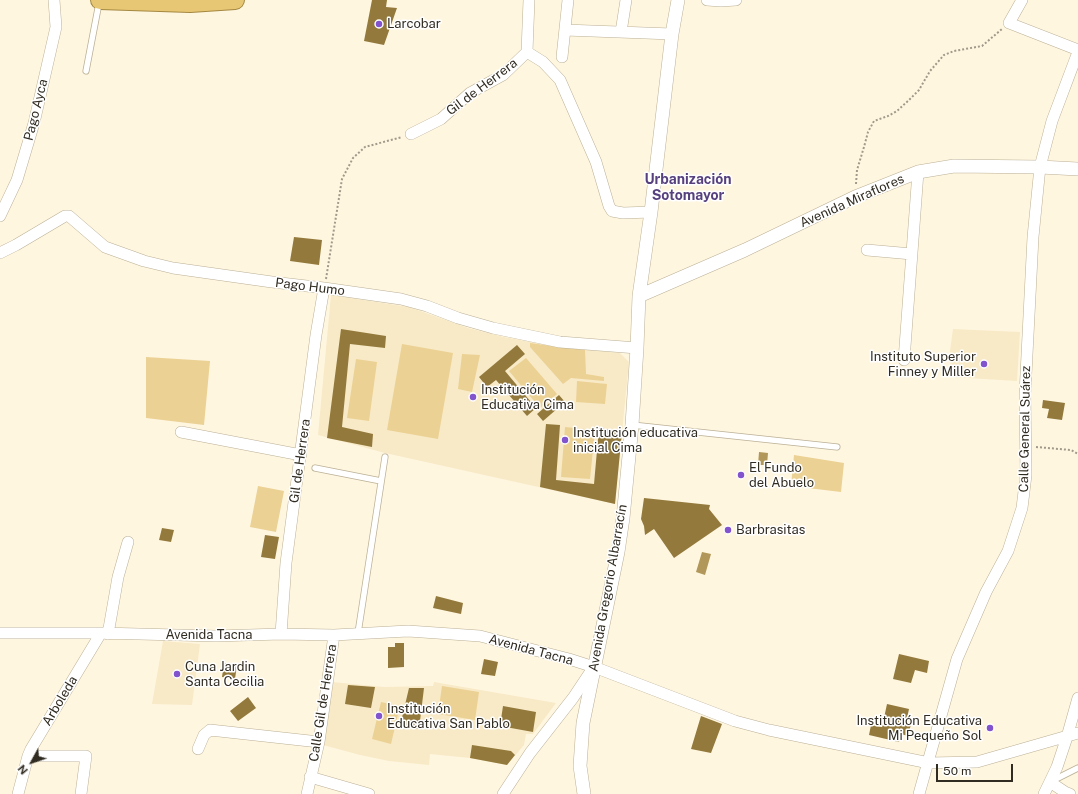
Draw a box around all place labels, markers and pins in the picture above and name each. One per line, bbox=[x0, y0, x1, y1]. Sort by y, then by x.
place label: Larcobar bbox=[387, 16, 441, 32]
marker: Larcobar bbox=[374, 19, 384, 29]
place label: Instituto Superior Finney y Miller bbox=[870, 349, 976, 380]
marker: Instituto Superior Finney y Miller bbox=[979, 359, 989, 369]
place label: Institución Educativa Cima bbox=[481, 382, 574, 413]
marker: Institución Educativa Cima bbox=[468, 392, 478, 402]
place label: Institución educativa inicial Cima bbox=[573, 425, 698, 456]
marker: Institución educativa inicial Cima bbox=[560, 435, 570, 445]
place label: El Fundo del Abuelo bbox=[749, 460, 814, 491]
marker: El Fundo del Abuelo bbox=[736, 470, 746, 480]
place label: Barbrasitas bbox=[736, 522, 805, 538]
marker: Barbrasitas bbox=[723, 525, 733, 535]
place label: Cuna Jardin Santa Cecilia bbox=[185, 659, 264, 690]
marker: Cuna Jardin Santa Cecilia bbox=[172, 669, 182, 679]
place label: Institución Educativa San Pablo bbox=[387, 701, 510, 732]
marker: Institución Educativa San Pablo bbox=[374, 711, 384, 721]
place label: Institución Educativa Mi Pequeño Sol bbox=[856, 713, 982, 744]
marker: Institución Educativa Mi Pequeño Sol bbox=[985, 723, 995, 733]

